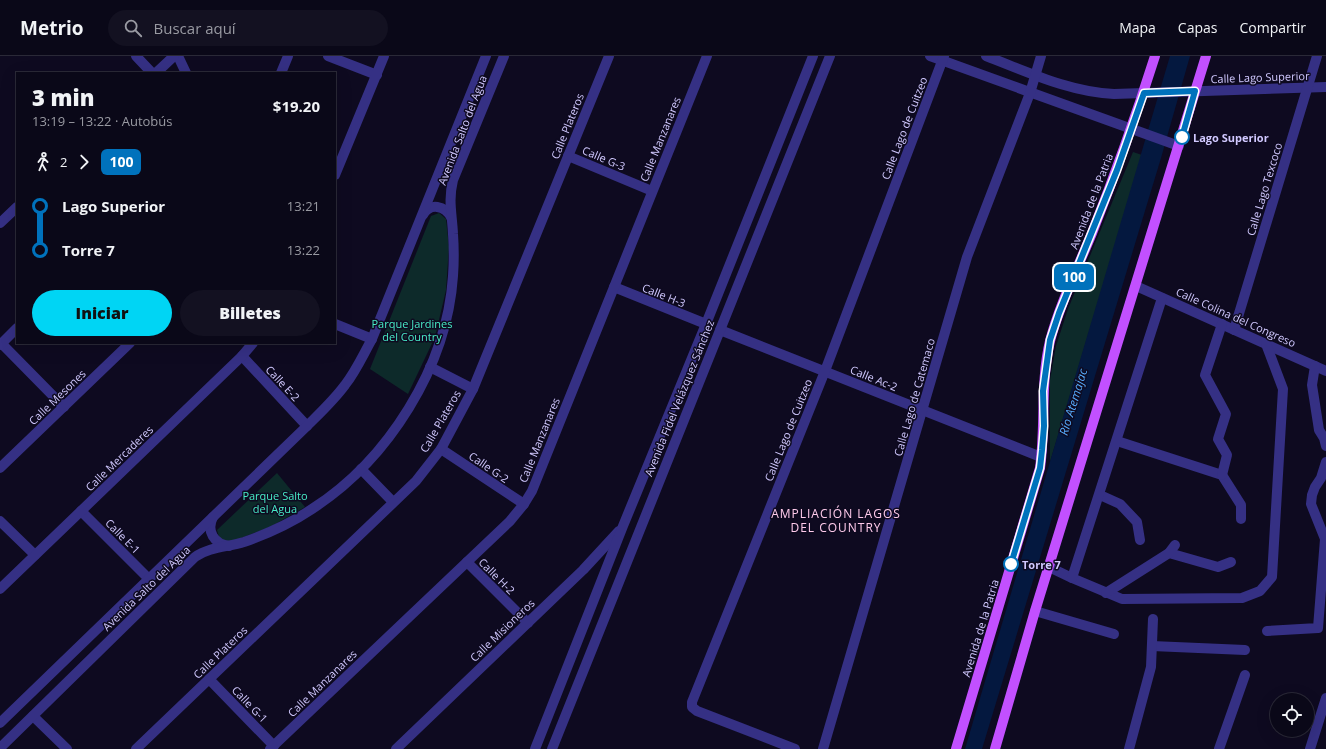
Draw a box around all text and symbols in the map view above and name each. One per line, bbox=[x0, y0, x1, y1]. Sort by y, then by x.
search box bbox=[108, 10, 388, 46]
text: Metrio bbox=[20, 15, 84, 41]
icon: search bbox=[122, 17, 144, 39]
text: Buscar aquí bbox=[154, 18, 236, 38]
text: Mapa bbox=[1119, 18, 1156, 37]
text: Capas bbox=[1178, 18, 1217, 37]
text: Compartir bbox=[1239, 18, 1306, 37]
street label: Calle Lago Superior bbox=[1210, 68, 1310, 86]
street label: Avenida Salto del Agua bbox=[434, 73, 490, 187]
street label: Calle Lago de Cuitzeo bbox=[877, 74, 931, 182]
text: 3 min bbox=[32, 82, 95, 112]
street label: Calle Plateros bbox=[547, 91, 587, 161]
street label: Calle Manzanares bbox=[636, 94, 684, 184]
text: $19.20 bbox=[273, 96, 320, 116]
text: 13:19 – 13:22 · Autobús bbox=[32, 112, 173, 130]
marker: Lago Superior bbox=[1174, 129, 1190, 145]
place label: Lago Superior bbox=[1193, 130, 1269, 145]
street label: Calle Lago Texcoco bbox=[1243, 140, 1285, 237]
street label: Calle G-3 bbox=[580, 142, 628, 174]
icon: walk bbox=[32, 151, 54, 173]
icon: forward bbox=[73, 151, 95, 173]
street label: Avenida de la Patria bbox=[1066, 151, 1116, 251]
text: 100 bbox=[109, 152, 133, 171]
text: 2 bbox=[60, 153, 67, 171]
text: Lago Superior bbox=[62, 196, 165, 216]
text: 13:21 bbox=[287, 197, 320, 215]
text: Torre 7 bbox=[62, 240, 115, 260]
text: 13:22 bbox=[287, 241, 320, 259]
line badge: 100 bbox=[1051, 264, 1097, 290]
text: 100 bbox=[1062, 267, 1086, 286]
street label: Calle H-3 bbox=[640, 280, 688, 310]
street label: Calle Colina del Congreso bbox=[1174, 284, 1299, 350]
button: Iniciar bbox=[32, 290, 172, 336]
button: Billetes bbox=[180, 290, 320, 336]
park label: Parque Jardines del Country bbox=[372, 316, 452, 344]
street label: Avenida Fidel Velázquez Sánchez bbox=[641, 318, 717, 478]
street label: Calle Lago de Catemaco bbox=[890, 336, 938, 458]
street label: Calle E-2 bbox=[263, 362, 303, 404]
street label: Calle Ac-2 bbox=[848, 362, 900, 394]
street label: Calle Mesones bbox=[25, 366, 89, 428]
water label: Río Atemajac bbox=[1055, 366, 1091, 437]
street label: Calle Lago de Cuitzeo bbox=[761, 376, 816, 483]
street label: Calle Plateros bbox=[416, 387, 464, 455]
street label: Calle Manzanares bbox=[515, 395, 563, 485]
street label: Calle Mercaderes bbox=[82, 422, 156, 494]
street label: Calle G-2 bbox=[466, 448, 512, 486]
park label: Parque Salto del Agua bbox=[242, 488, 308, 516]
district label: AMPLIACIÓN LAGOS DEL COUNTRY bbox=[771, 505, 901, 536]
street label: Calle E-1 bbox=[102, 515, 144, 557]
street label: Avenida Salto del Agua bbox=[99, 542, 193, 634]
street label: Calle H-2 bbox=[476, 555, 518, 597]
marker: Torre 7 bbox=[1003, 556, 1019, 572]
place label: Torre 7 bbox=[1022, 557, 1061, 572]
street label: Avenida de la Patria bbox=[958, 577, 1002, 679]
street label: Calle Misioneros bbox=[466, 595, 538, 665]
street label: Calle Plateros bbox=[190, 622, 250, 682]
street label: Calle Manzanares bbox=[284, 646, 360, 720]
street label: Calle G-1 bbox=[229, 682, 271, 726]
map controls bbox=[1270, 693, 1314, 737]
button: locate bbox=[1270, 693, 1314, 737]

